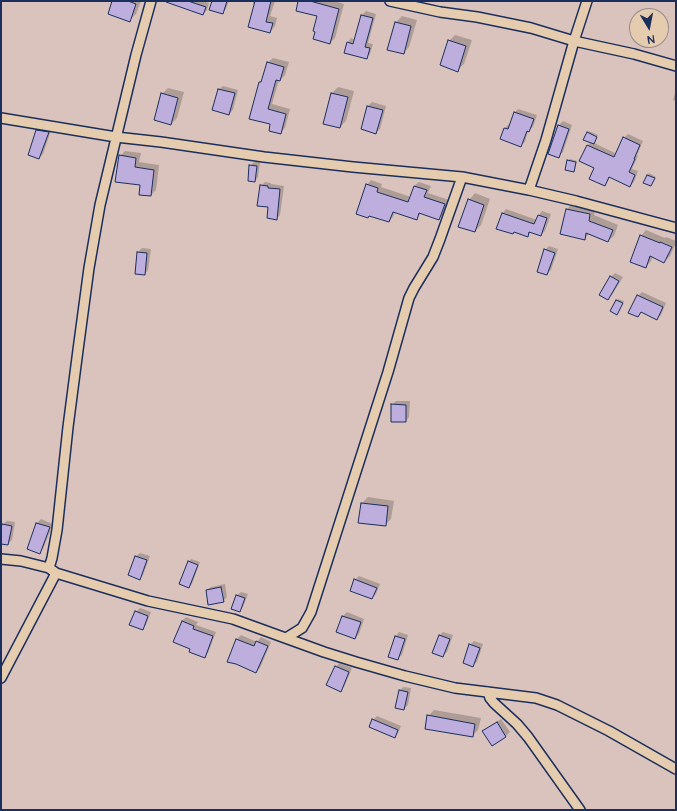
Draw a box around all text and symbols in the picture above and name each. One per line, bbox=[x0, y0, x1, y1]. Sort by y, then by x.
north arrow bbox=[629, 8, 669, 48]
text: N bbox=[646, 31, 656, 47]

